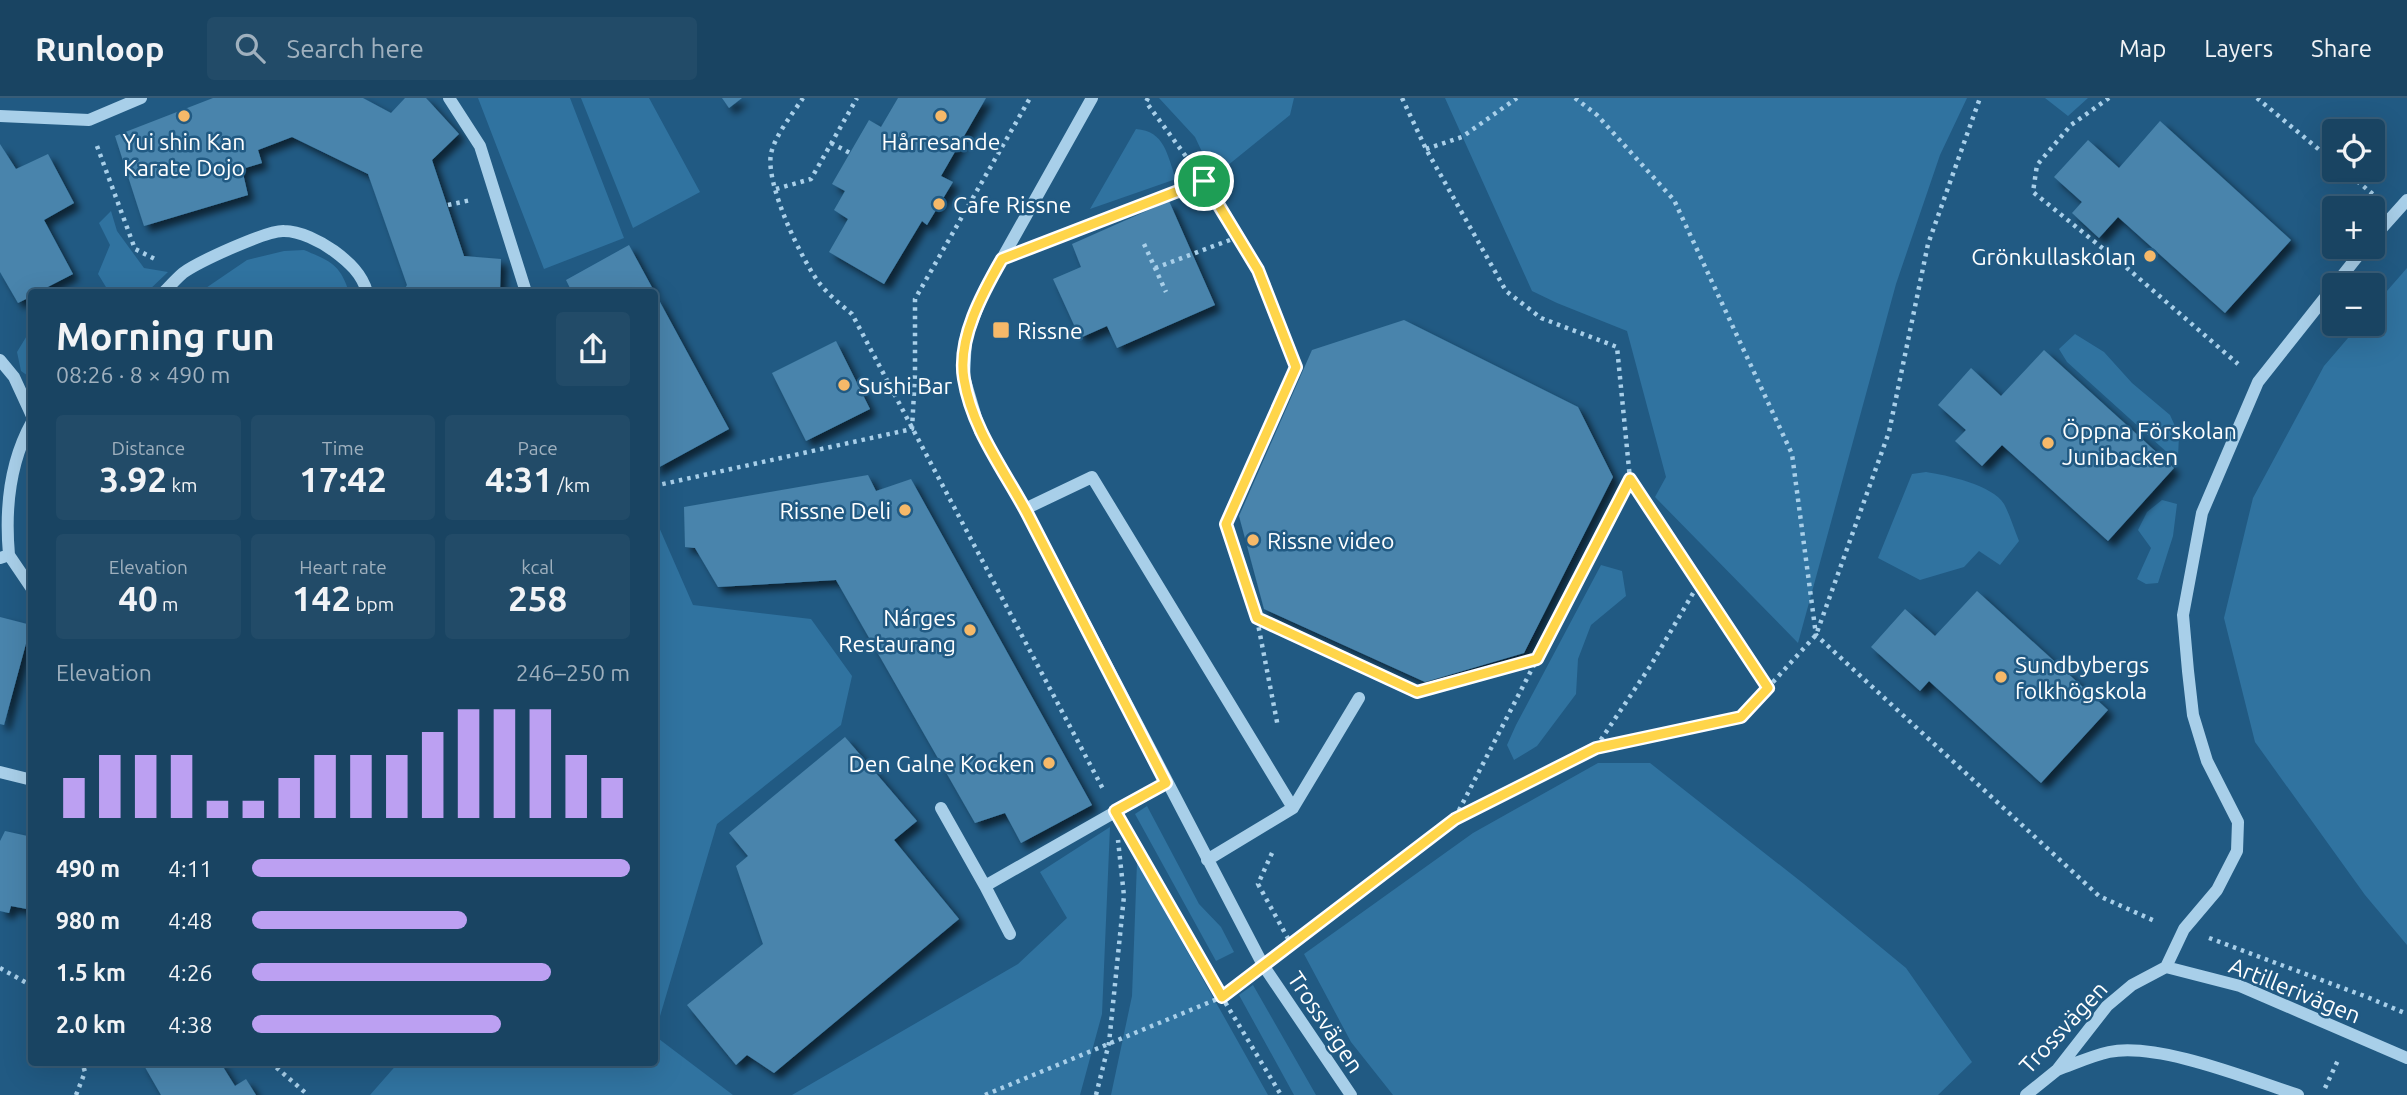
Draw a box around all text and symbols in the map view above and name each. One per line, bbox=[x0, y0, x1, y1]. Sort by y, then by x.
search box bbox=[207, 17, 697, 80]
icon: search bbox=[231, 29, 269, 67]
text: Runloop bbox=[35, 30, 165, 67]
text: Search here bbox=[287, 34, 424, 63]
text: Map bbox=[2119, 35, 2166, 62]
text: Layers bbox=[2204, 35, 2273, 62]
text: Share bbox=[2311, 35, 2372, 62]
marker: Yui shin Kan Karate Dojo bbox=[176, 108, 192, 124]
marker: Hårresande bbox=[933, 108, 949, 124]
map controls bbox=[2322, 119, 2385, 336]
button: locate bbox=[2322, 119, 2385, 182]
place label: Yui shin Kan Karate Dojo bbox=[123, 129, 245, 180]
place label: Hårresande bbox=[881, 129, 1001, 154]
pin bbox=[1174, 151, 1234, 211]
icon: arrive bbox=[1185, 162, 1223, 200]
place label: Cafe Rissne bbox=[953, 192, 1071, 217]
marker: Cafe Rissne bbox=[931, 196, 947, 212]
button: + bbox=[2322, 196, 2385, 259]
place label: Grönkullaskolan bbox=[1971, 244, 2136, 269]
marker: Grönkullaskolan bbox=[2142, 248, 2158, 264]
button: − bbox=[2322, 273, 2385, 336]
button: share bbox=[556, 312, 630, 386]
text: Morning run bbox=[56, 315, 275, 357]
place label: Rissne bbox=[1017, 318, 1083, 343]
marker: Rissne bbox=[991, 320, 1011, 340]
text: 08:26 · 8 × 490 m bbox=[56, 362, 230, 387]
place label: Sushi Bar bbox=[858, 373, 953, 398]
marker: Sushi Bar bbox=[836, 377, 852, 393]
place label: Öppna Förskolan Junibacken bbox=[2062, 418, 2237, 469]
marker: Öppna Förskolan Junibacken bbox=[2040, 435, 2056, 451]
text: Distance bbox=[112, 437, 185, 459]
text: Time bbox=[322, 437, 364, 459]
text: Pace bbox=[518, 437, 558, 459]
text: 3.92 bbox=[99, 459, 167, 499]
text: 17:42 bbox=[299, 459, 387, 499]
text: 4:31 bbox=[485, 459, 553, 499]
text: km bbox=[167, 474, 197, 496]
text: /km bbox=[553, 474, 590, 496]
place label: Rissne Deli bbox=[779, 498, 891, 523]
marker: Rissne Deli bbox=[897, 502, 913, 518]
place label: Rissne video bbox=[1267, 528, 1394, 553]
marker: Rissne video bbox=[1245, 532, 1261, 548]
text: Elevation bbox=[109, 556, 188, 578]
text: Heart rate bbox=[299, 556, 387, 578]
text: kcal bbox=[521, 556, 554, 578]
text: 40 bbox=[118, 578, 158, 618]
text: 142 bbox=[292, 578, 351, 618]
text: 258 bbox=[508, 578, 567, 618]
text: m bbox=[158, 593, 178, 615]
text: bpm bbox=[351, 593, 394, 615]
place label: Nárges Restaurang bbox=[838, 605, 956, 656]
marker: Nárges Restaurang bbox=[962, 622, 978, 638]
place label: Sundbybergs folkhögskola bbox=[2015, 652, 2149, 703]
text: Elevation bbox=[56, 660, 152, 685]
text: 246–250 m bbox=[516, 660, 630, 685]
marker: Sundbybergs folkhögskola bbox=[1993, 669, 2009, 685]
place label: Den Galne Kocken bbox=[849, 751, 1035, 776]
marker: Den Galne Kocken bbox=[1041, 755, 1057, 771]
text: 490 m bbox=[56, 856, 120, 881]
text: 4:11 bbox=[168, 856, 213, 881]
text: 980 m bbox=[56, 908, 120, 933]
text: 4:48 bbox=[168, 908, 213, 933]
street label: Artillerivägen bbox=[2226, 952, 2364, 1028]
text: 1.5 km bbox=[56, 960, 126, 985]
text: 4:26 bbox=[168, 960, 213, 985]
street label: Trossvägen bbox=[1283, 967, 1369, 1077]
street label: Trossvägen bbox=[2014, 976, 2112, 1078]
text: 2.0 km bbox=[56, 1012, 126, 1037]
text: 4:38 bbox=[168, 1012, 213, 1037]

